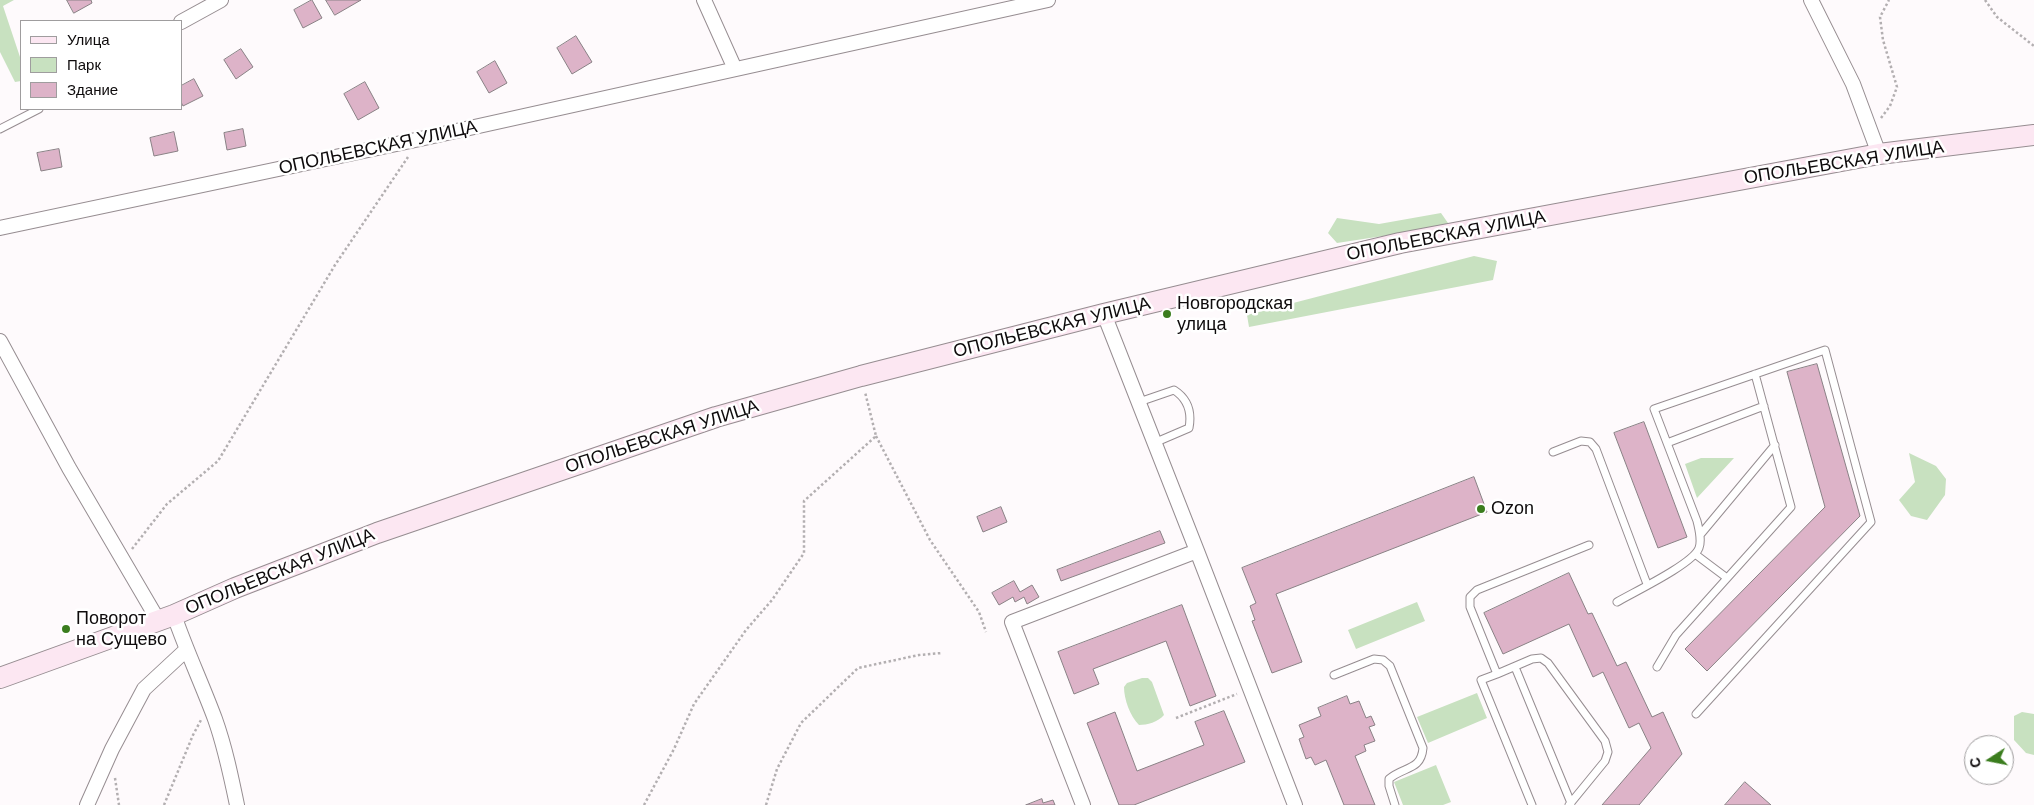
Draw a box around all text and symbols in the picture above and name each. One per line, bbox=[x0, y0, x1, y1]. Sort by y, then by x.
legend bbox=[20, 20, 182, 110]
text: Улица bbox=[67, 31, 110, 48]
text: Парк bbox=[67, 56, 101, 73]
text: Здание bbox=[67, 81, 118, 98]
street label: ОПОЛЬЕВСКАЯ УЛИЦА bbox=[277, 116, 479, 180]
street label: ОПОЛЬЕВСКАЯ УЛИЦА bbox=[1742, 137, 1946, 189]
street label: ОПОЛЬЕВСКАЯ УЛИЦА bbox=[1345, 206, 1547, 266]
street label: ОПОЛЬЕВСКАЯ УЛИЦА bbox=[951, 293, 1153, 363]
place label: Новгородская улица bbox=[1177, 293, 1293, 336]
marker: Новгородская улица bbox=[1161, 308, 1173, 320]
street label: ОПОЛЬЕВСКАЯ УЛИЦА bbox=[563, 395, 761, 479]
place label: Ozon bbox=[1491, 498, 1534, 520]
marker: Ozon bbox=[1475, 503, 1487, 515]
street label: ОПОЛЬЕВСКАЯ УЛИЦА bbox=[182, 524, 378, 620]
place label: Поворот на Сущево bbox=[76, 608, 167, 650]
marker: Поворот на Сущево bbox=[60, 623, 72, 635]
north arrow bbox=[1964, 735, 2014, 785]
text: С bbox=[1966, 756, 1984, 769]

